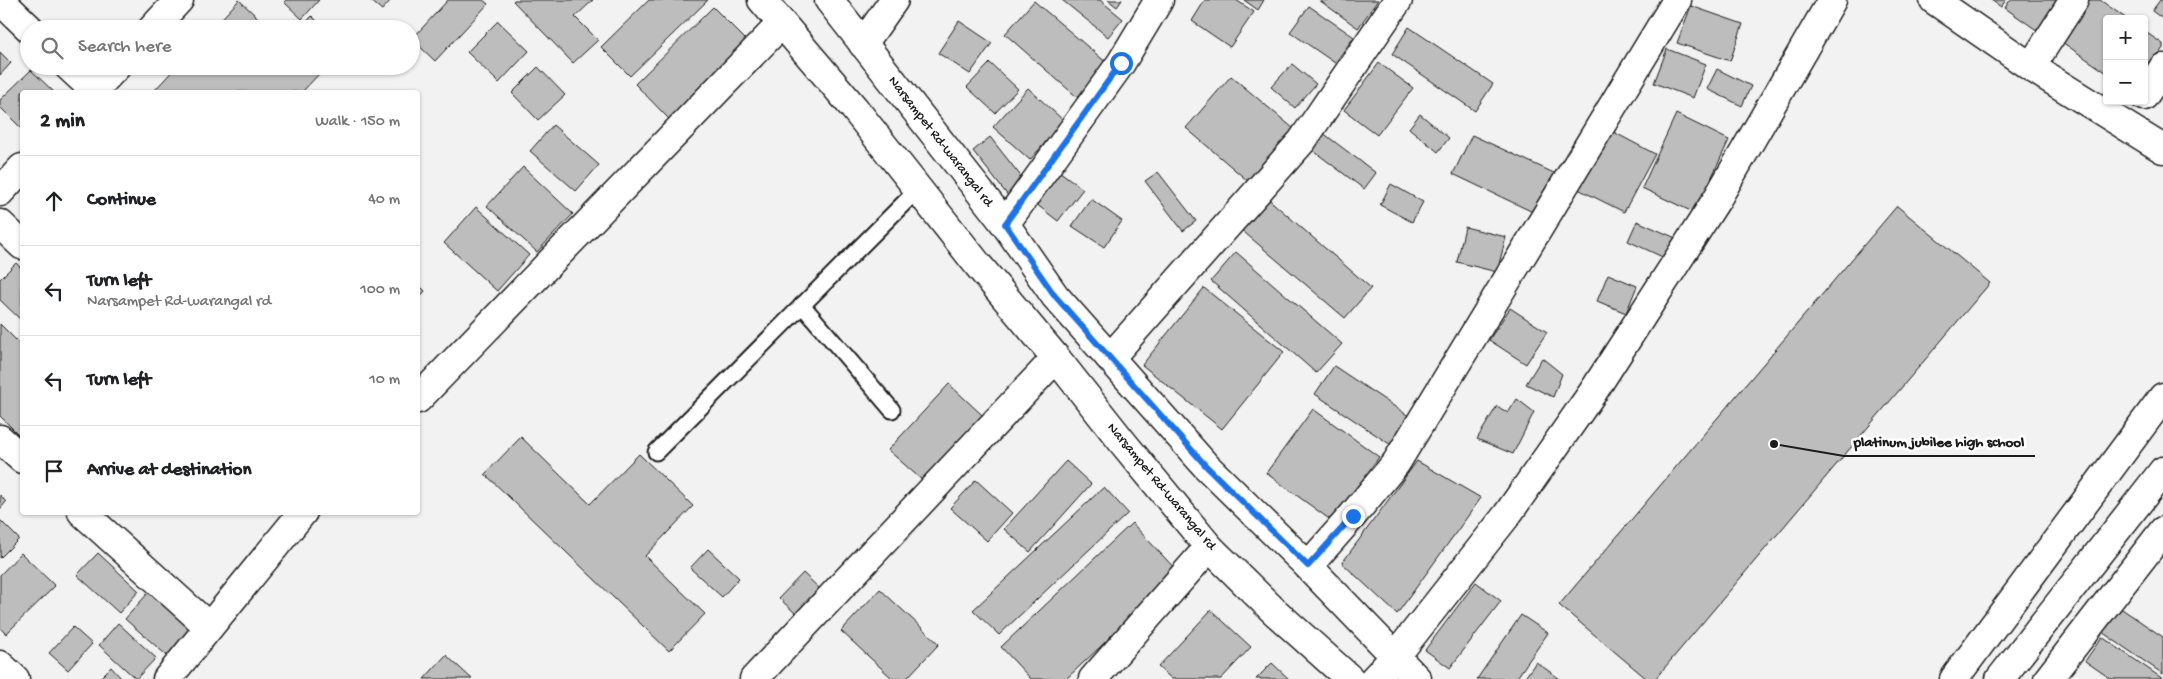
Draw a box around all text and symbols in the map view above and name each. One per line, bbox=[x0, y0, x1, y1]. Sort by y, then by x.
map controls bbox=[2103, 15, 2148, 105]
button: + bbox=[2103, 15, 2148, 60]
search box bbox=[20, 20, 420, 75]
icon: search bbox=[38, 34, 66, 62]
text: Search here bbox=[78, 36, 172, 59]
route start bbox=[1110, 52, 1133, 75]
button: − bbox=[2103, 60, 2148, 105]
street label: Narsampet Rd-warangal rd bbox=[884, 73, 997, 212]
text: 2 min bbox=[40, 110, 85, 135]
text: Walk · 150 m bbox=[315, 113, 400, 132]
icon: ahead bbox=[40, 187, 68, 215]
text: Continue bbox=[87, 189, 156, 212]
text: 40 m bbox=[368, 191, 400, 210]
text: Turn left bbox=[87, 270, 151, 293]
icon: left bbox=[40, 277, 68, 305]
text: 100 m bbox=[360, 281, 400, 300]
text: Narsampet Rd-warangal rd bbox=[87, 293, 271, 312]
icon: left bbox=[40, 367, 68, 395]
text: Turn left bbox=[87, 369, 151, 392]
text: 10 m bbox=[369, 371, 400, 390]
street label: Narsampet Rd-warangal rd bbox=[1103, 420, 1220, 556]
callout: platinum jubilee high school bbox=[1844, 426, 2035, 456]
text: platinum jubilee high school bbox=[1853, 434, 2025, 452]
icon: arrive bbox=[40, 457, 68, 485]
text: Arrive at destination bbox=[87, 459, 251, 482]
route end bbox=[1342, 505, 1365, 528]

